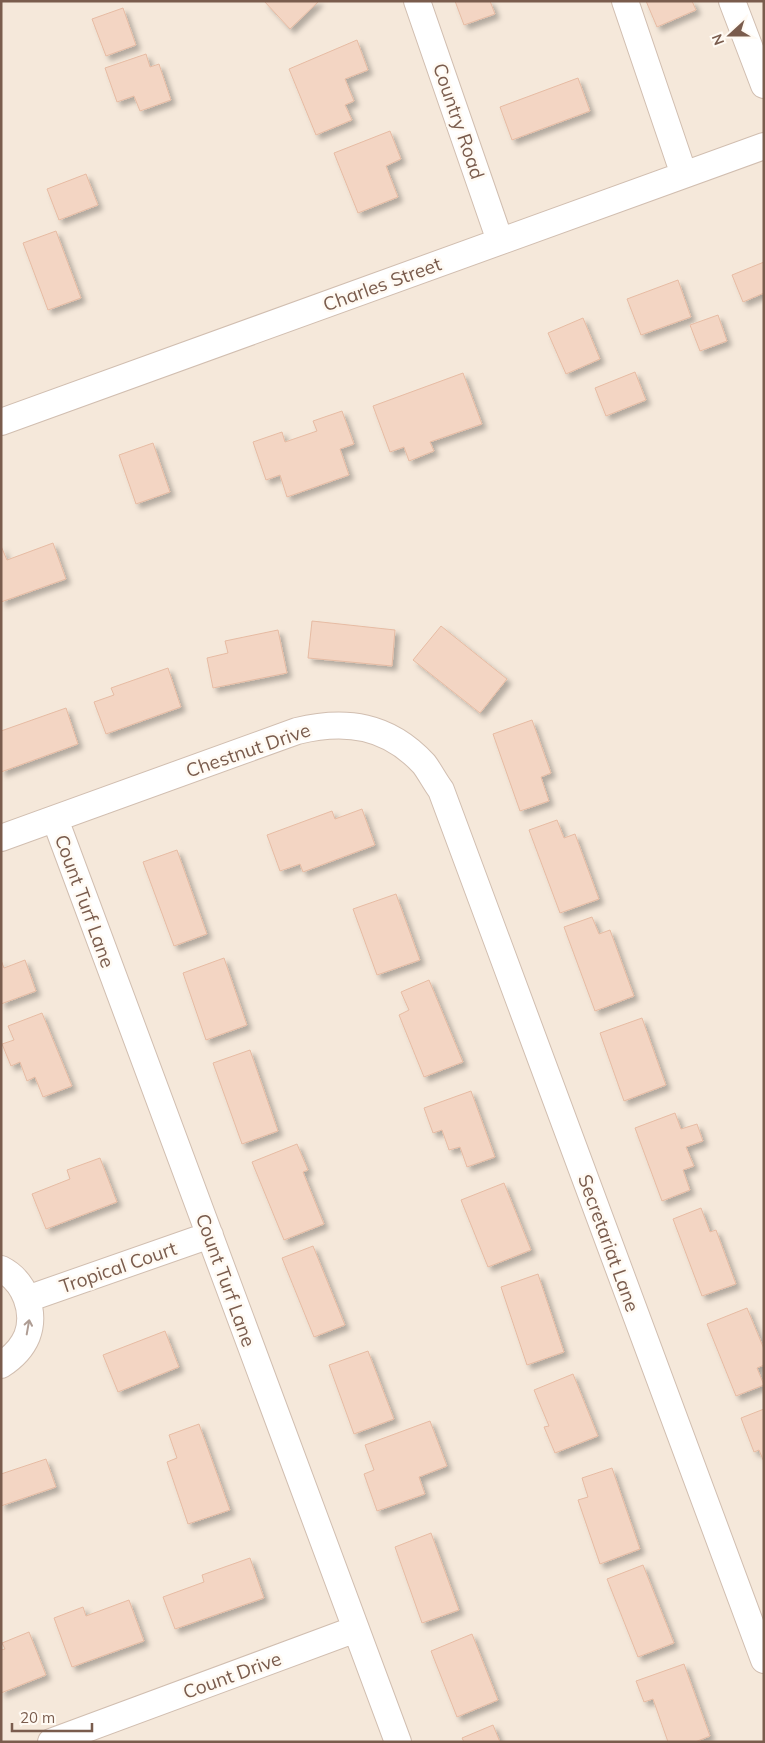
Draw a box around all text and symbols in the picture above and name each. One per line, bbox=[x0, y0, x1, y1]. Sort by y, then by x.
north arrow bbox=[705, 10, 755, 60]
text: N bbox=[708, 31, 728, 48]
street label: Country Road bbox=[428, 60, 490, 182]
street label: Charles Street bbox=[320, 251, 445, 317]
street label: Chestnut Drive bbox=[183, 717, 313, 783]
street label: Count Turf Lane bbox=[50, 831, 120, 971]
street label: Secretariat Lane bbox=[573, 1171, 645, 1315]
street label: Count Turf Lane bbox=[191, 1210, 261, 1350]
street label: Tropical Court bbox=[56, 1236, 180, 1298]
one-way arrow bbox=[24, 1319, 34, 1335]
street label: Count Drive bbox=[180, 1646, 284, 1704]
scale bar bbox=[12, 1700, 92, 1732]
text: 20 m bbox=[20, 1708, 55, 1727]

